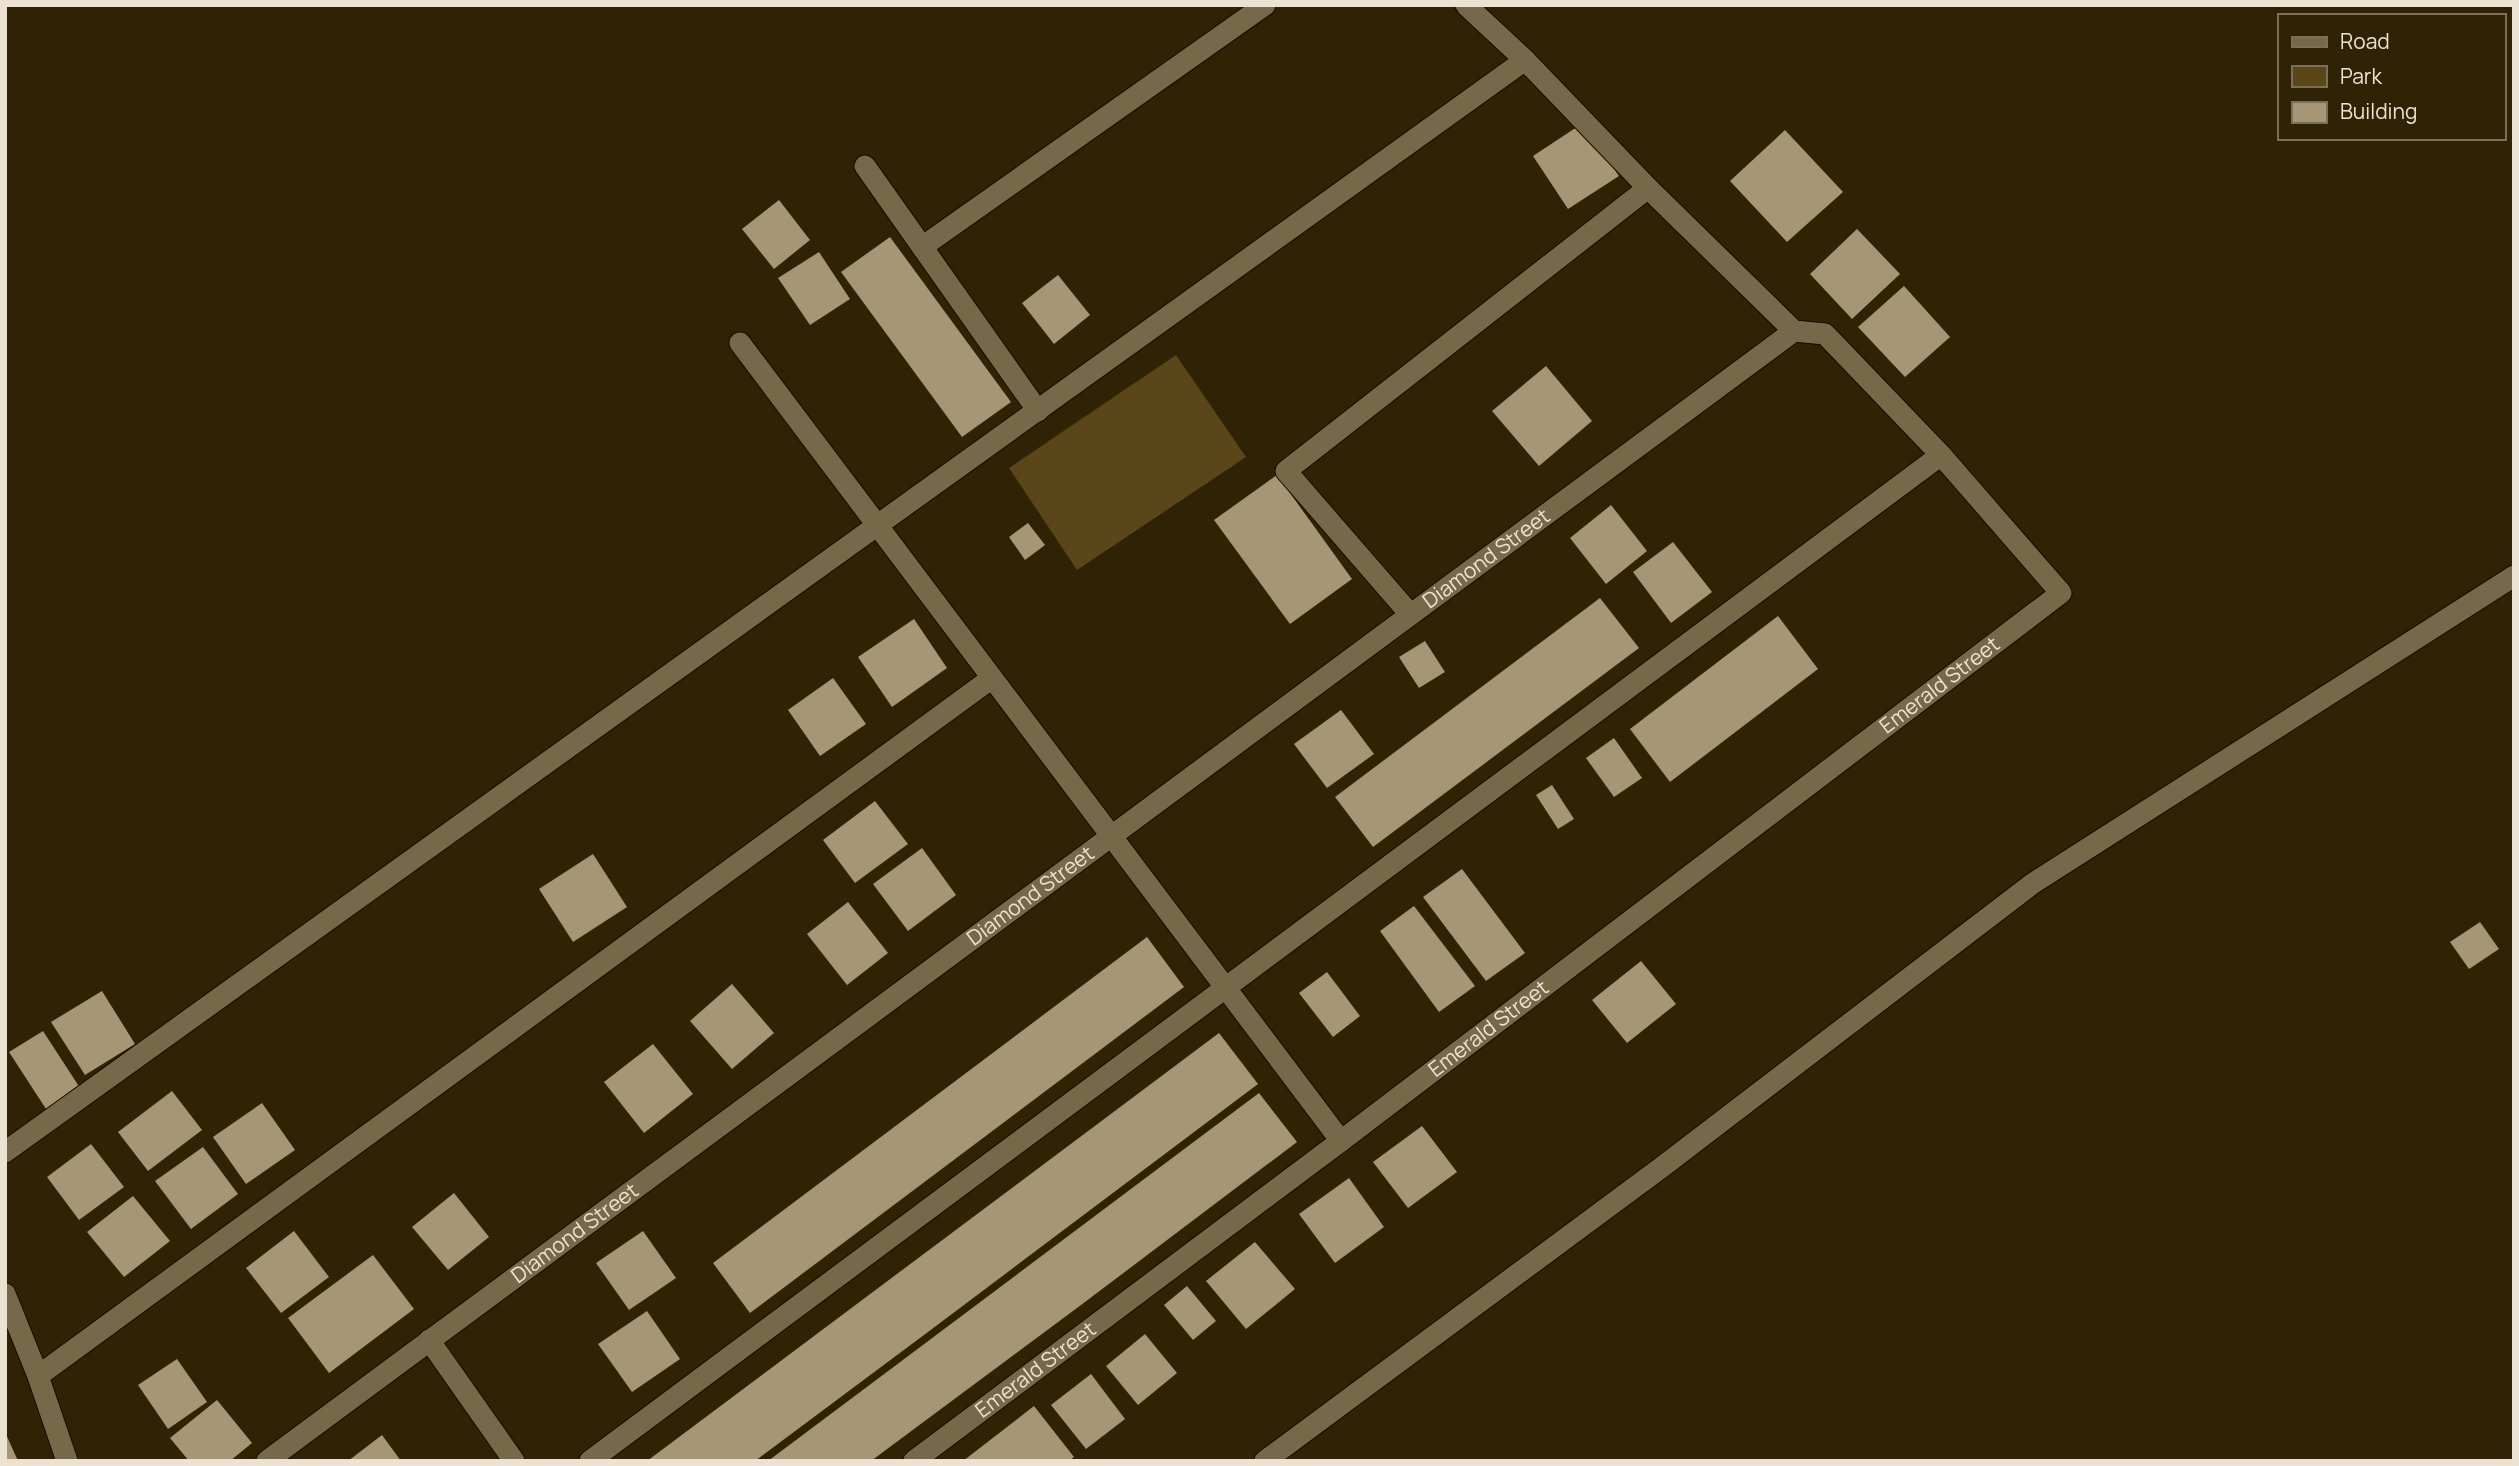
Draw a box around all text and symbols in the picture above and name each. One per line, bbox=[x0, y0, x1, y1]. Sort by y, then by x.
legend bbox=[2278, 14, 2505, 140]
text: Road bbox=[2340, 27, 2390, 55]
text: Park bbox=[2340, 62, 2382, 90]
text: Building bbox=[2340, 97, 2417, 125]
street label: Diamond Street bbox=[1417, 501, 1555, 614]
street label: Emerald Street bbox=[1873, 630, 2005, 739]
street label: Diamond Street bbox=[961, 839, 1099, 951]
street label: Emerald Street bbox=[1422, 973, 1554, 1083]
street label: Diamond Street bbox=[505, 1176, 644, 1289]
street label: Emerald Street bbox=[969, 1315, 1101, 1423]

